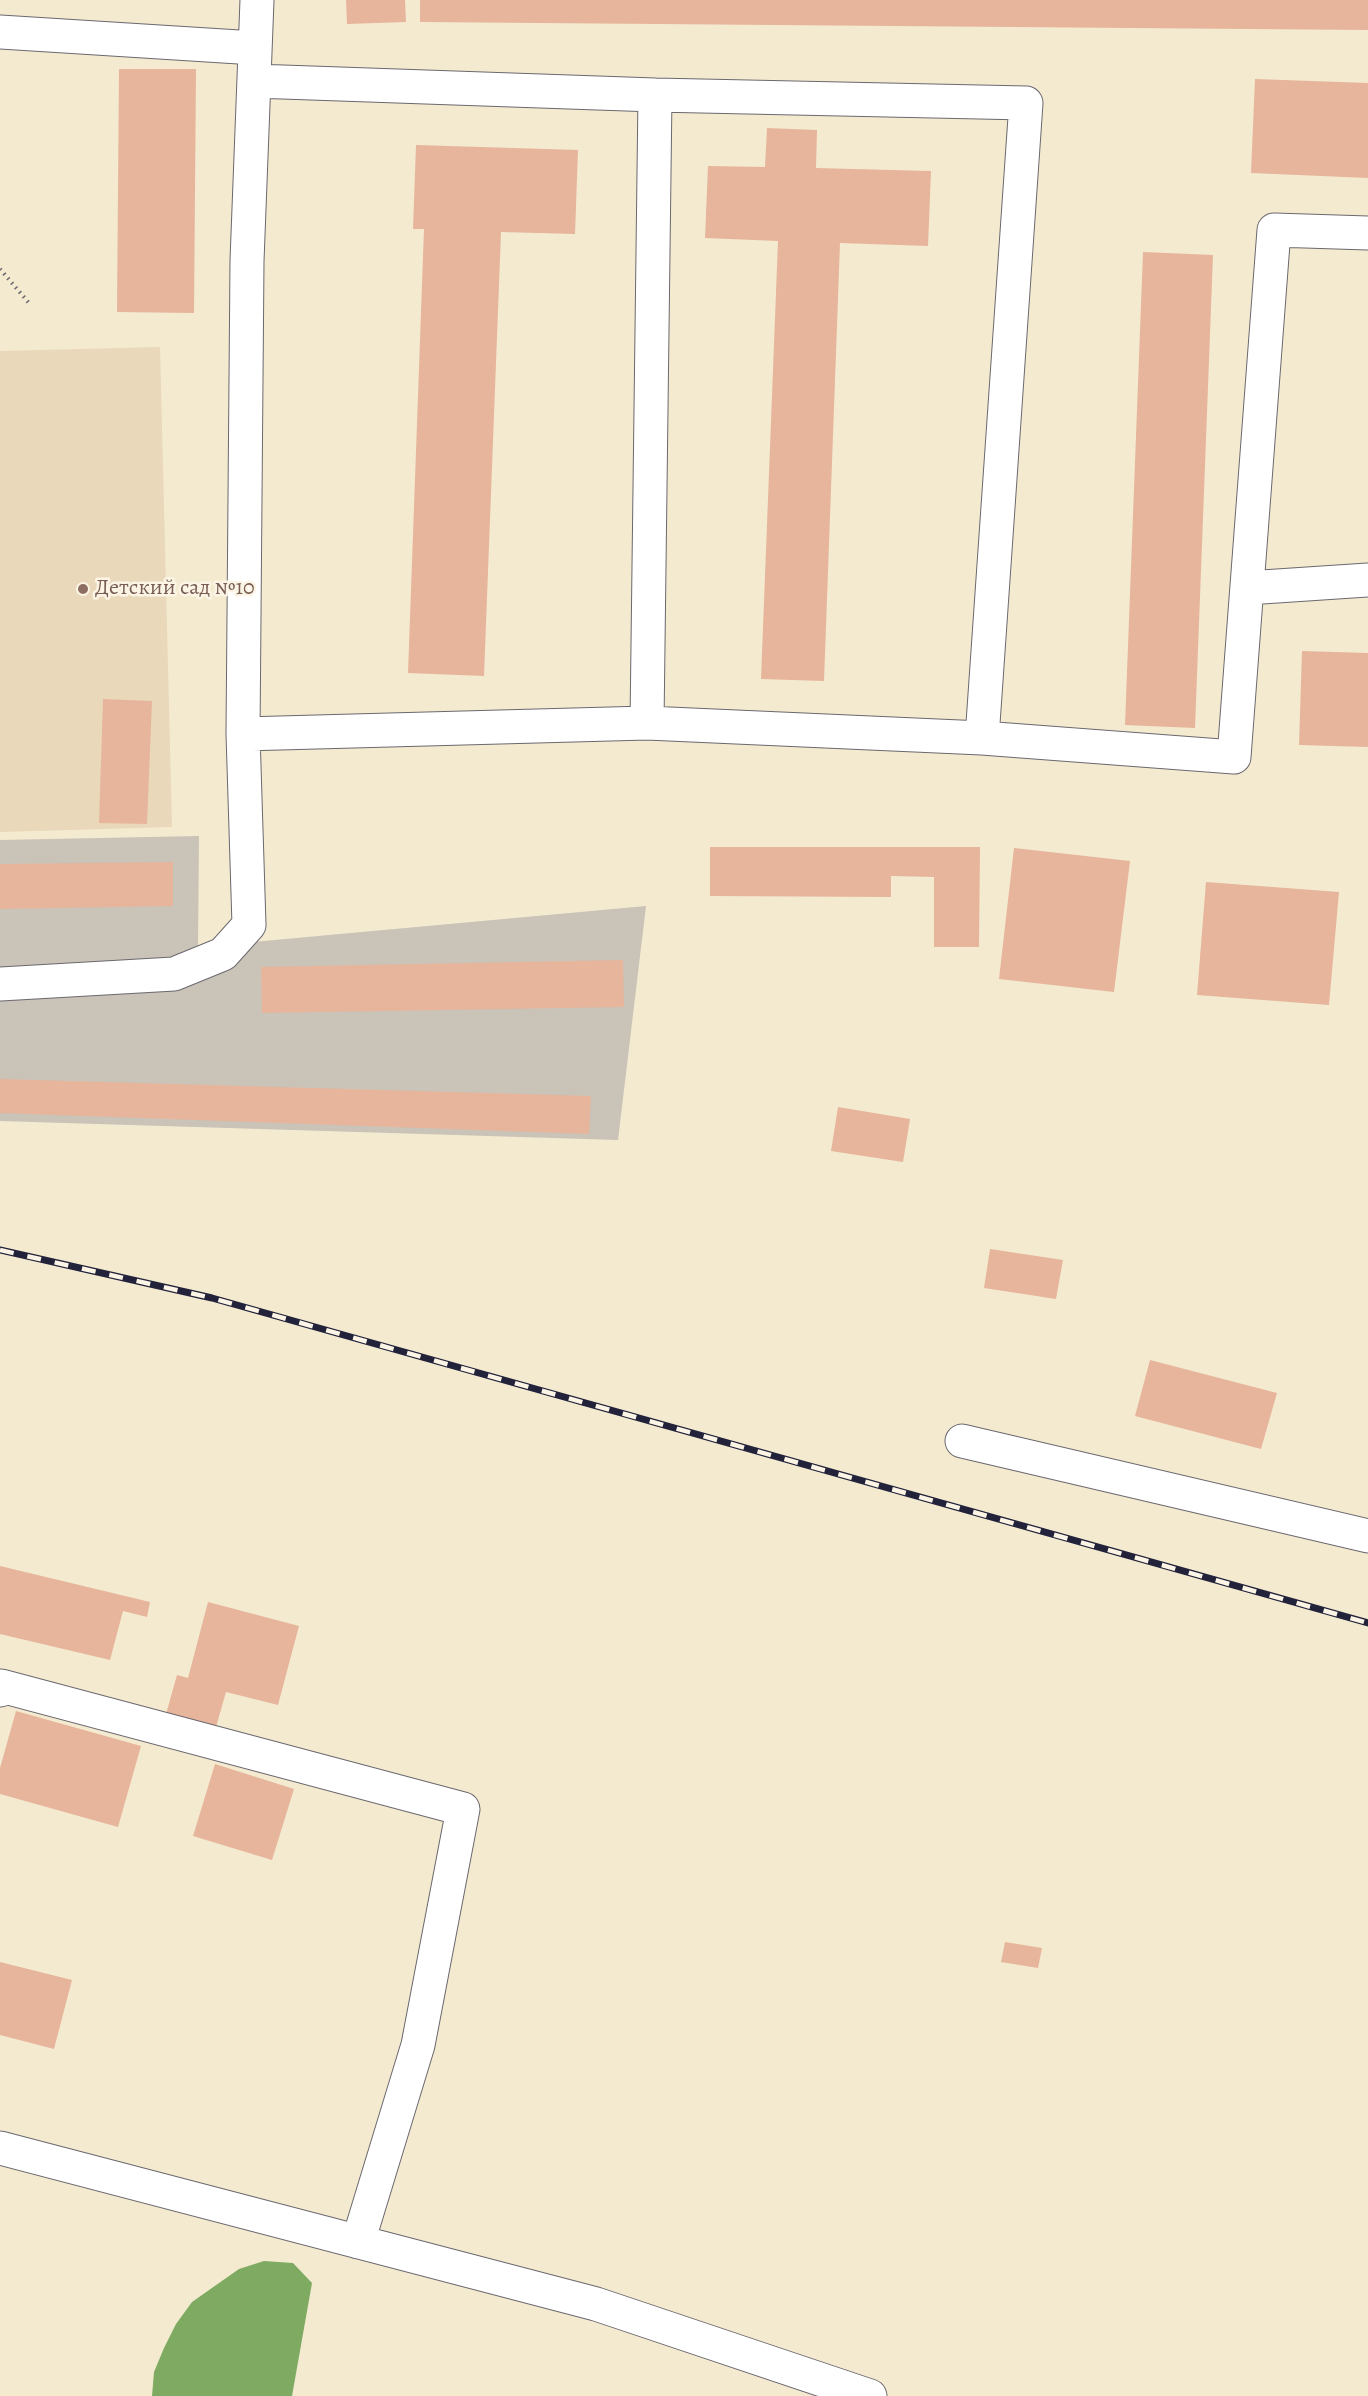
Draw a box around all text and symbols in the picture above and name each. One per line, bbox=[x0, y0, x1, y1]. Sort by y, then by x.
place label: Детский сад №10 bbox=[95, 576, 255, 602]
marker: Детский сад №10 bbox=[76, 582, 90, 596]

